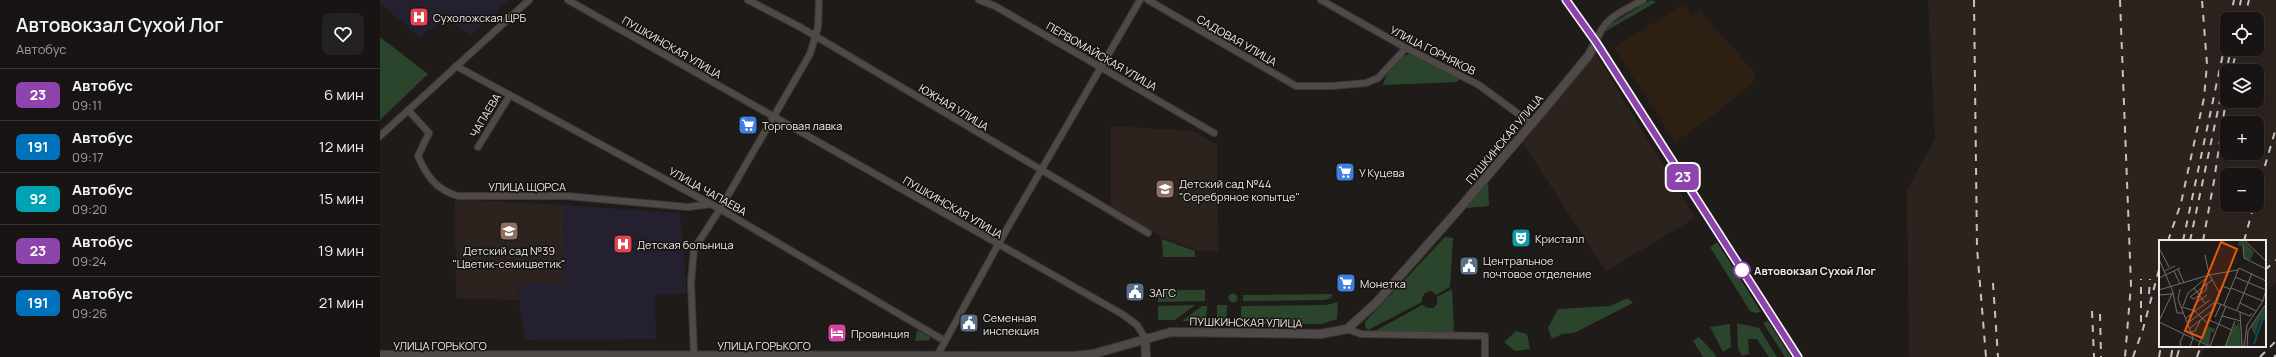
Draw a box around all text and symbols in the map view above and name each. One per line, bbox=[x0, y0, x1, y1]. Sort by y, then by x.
hospital icon: Сухоложская ЦРБ bbox=[408, 6, 430, 28]
place label: Сухоложская ЦРБ bbox=[433, 10, 526, 25]
street label: САДОВАЯ УЛИЦА bbox=[1194, 11, 1280, 69]
text: Автовокзал Сухой Лог bbox=[16, 12, 223, 38]
street label: ПУШКИНСКАЯ УЛИЦА bbox=[619, 12, 725, 82]
map controls bbox=[2220, 12, 2264, 212]
button: locate bbox=[2220, 12, 2264, 56]
button: heart bbox=[322, 13, 364, 55]
street label: ПЕРВОМАЙСКАЯ УЛИЦА bbox=[1044, 18, 1160, 94]
street label: УЛИЦА ГОРНЯКОВ bbox=[1388, 22, 1479, 78]
text: Автобус bbox=[16, 40, 66, 58]
button: layers bbox=[2220, 64, 2264, 108]
text: Автобус bbox=[72, 75, 133, 96]
street label: ЮЖНАЯ УЛИЦА bbox=[916, 80, 992, 134]
text: 6 мин bbox=[324, 84, 364, 105]
text: 23 bbox=[30, 85, 46, 104]
street label: ЧАПАЕВА bbox=[466, 90, 504, 140]
street label: ПУШКИНСКАЯ УЛИЦА bbox=[1462, 91, 1546, 187]
text: 09:11 bbox=[72, 96, 102, 114]
supermarket icon: Торговая лавка bbox=[737, 114, 759, 136]
button: + bbox=[2220, 116, 2264, 160]
place label: Торговая лавка bbox=[762, 118, 842, 133]
text: Автобус bbox=[72, 127, 133, 148]
text: 12 мин bbox=[319, 136, 364, 157]
text: 191 bbox=[28, 137, 48, 156]
text: 09:17 bbox=[72, 148, 103, 166]
supermarket icon: У Куцева bbox=[1334, 161, 1356, 183]
street label: УЛИЦА ЧАПАЕВА bbox=[666, 163, 750, 219]
line badge: 23 bbox=[1665, 164, 1701, 190]
place label: У Куцева bbox=[1359, 165, 1405, 180]
text: 23 bbox=[1675, 167, 1691, 186]
button: − bbox=[2220, 168, 2264, 212]
street label: ПУШКИНСКАЯ УЛИЦА bbox=[900, 172, 1006, 242]
place label: Детский сад №44 "Серебряное копытце" bbox=[1179, 176, 1300, 204]
school or university icon: Детский сад №44 "Серебряное копытце" bbox=[1154, 178, 1176, 200]
text: Автобус bbox=[72, 179, 133, 200]
street label: УЛИЦА ЩОРСА bbox=[488, 179, 566, 194]
text: 15 мин bbox=[319, 188, 364, 209]
text: 92 bbox=[29, 189, 47, 208]
text: 09:20 bbox=[72, 200, 107, 218]
school or university icon: Детский сад №39 "Цветик-семицветик" bbox=[498, 220, 520, 242]
theatre icon: Кристалл bbox=[1510, 227, 1532, 249]
text: Автобус bbox=[72, 231, 133, 252]
place label: Кристалл bbox=[1535, 231, 1584, 246]
hospital icon: Детская больница bbox=[612, 233, 634, 255]
place label: Детская больница bbox=[637, 237, 734, 252]
text: 19 мин bbox=[318, 240, 364, 261]
inset map bbox=[2159, 240, 2266, 347]
text: 23 bbox=[30, 241, 46, 260]
place label: Детский сад №39 "Цветик-семицветик" bbox=[453, 243, 565, 271]
text: 09:24 bbox=[72, 252, 107, 270]
place label: Центральное почтовое отделение bbox=[1483, 253, 1592, 281]
public building icon: Центральное почтовое отделение bbox=[1458, 255, 1480, 277]
marker: Автовокзал Сухой Лог bbox=[1733, 261, 1751, 279]
place label: Автовокзал Сухой Лог bbox=[1754, 263, 1876, 278]
supermarket icon: Монетка bbox=[1335, 272, 1357, 294]
place label: Монетка bbox=[1360, 276, 1406, 291]
public building icon: ЗАГС bbox=[1124, 281, 1146, 303]
text: Автобус bbox=[72, 283, 133, 304]
place label: ЗАГС bbox=[1149, 285, 1176, 300]
text: 21 мин bbox=[319, 292, 364, 313]
text: 191 bbox=[28, 293, 48, 312]
text: 09:26 bbox=[72, 304, 107, 322]
place label: Семенная инспекция bbox=[983, 310, 1039, 338]
public building icon: Семенная инспекция bbox=[958, 312, 980, 334]
street label: ПУШКИНСКАЯ УЛИЦА bbox=[1190, 314, 1302, 330]
hotel icon: Провинция bbox=[826, 322, 848, 344]
place label: Провинция bbox=[851, 326, 909, 341]
street label: УЛИЦА ГОРЬКОГО bbox=[393, 338, 487, 353]
street label: УЛИЦА ГОРЬКОГО bbox=[717, 338, 811, 353]

